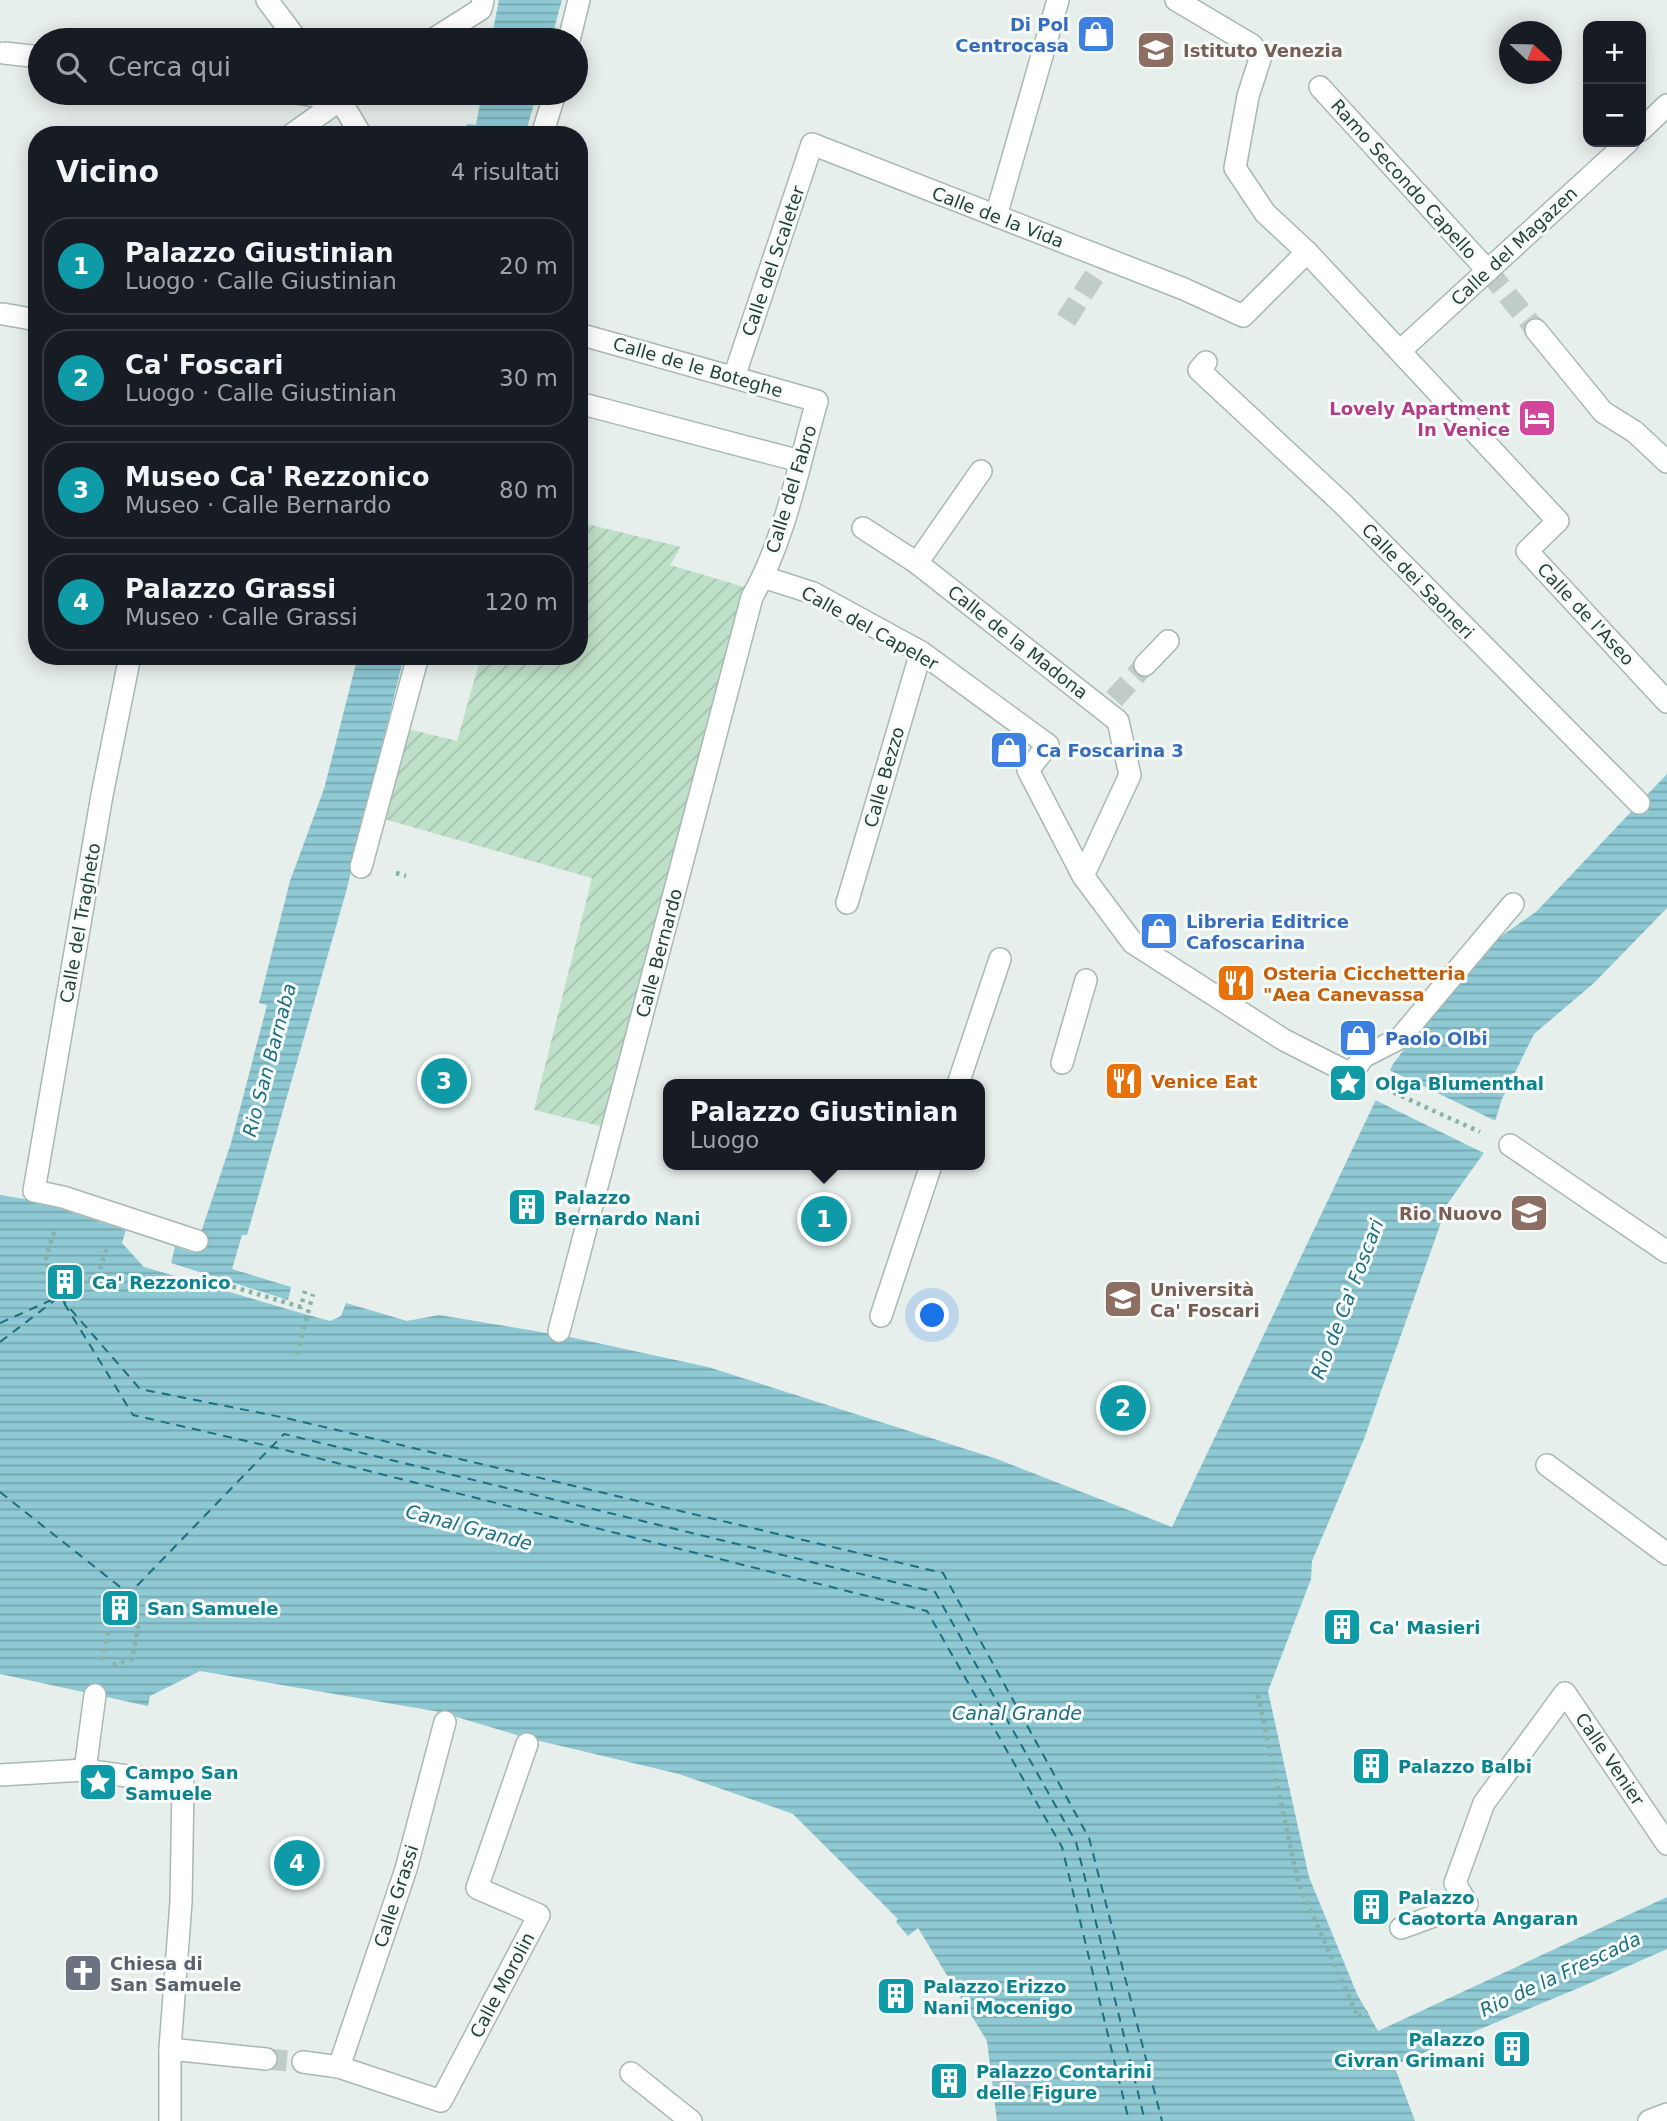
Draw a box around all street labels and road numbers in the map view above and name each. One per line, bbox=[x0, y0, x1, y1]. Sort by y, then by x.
street label: Ramo Secondo Capello bbox=[1327, 95, 1481, 263]
street label: Calle de la Vida bbox=[929, 182, 1067, 252]
street label: Calle del Magazen bbox=[1447, 182, 1581, 310]
street label: Calle del Scaleter bbox=[737, 183, 809, 339]
street label: Calle de le Boteghe bbox=[611, 333, 785, 401]
street label: Calle del Fabro bbox=[762, 422, 820, 556]
street label: Calle dei Saoneri bbox=[1358, 519, 1478, 643]
street label: Calle de l'Aseo bbox=[1533, 558, 1639, 670]
street label: Calle de la Madona bbox=[944, 581, 1092, 703]
street label: Calle del Capeler bbox=[798, 582, 943, 675]
street label: Calle Bezzo bbox=[860, 724, 908, 830]
street label: Calle del Tragheto bbox=[56, 841, 104, 1005]
street label: Calle Bernardo bbox=[632, 886, 686, 1020]
street label: Calle Venier bbox=[1571, 1709, 1649, 1810]
street label: Calle Grassi bbox=[370, 1842, 422, 1950]
street label: Calle Morolin bbox=[465, 1929, 539, 2041]

